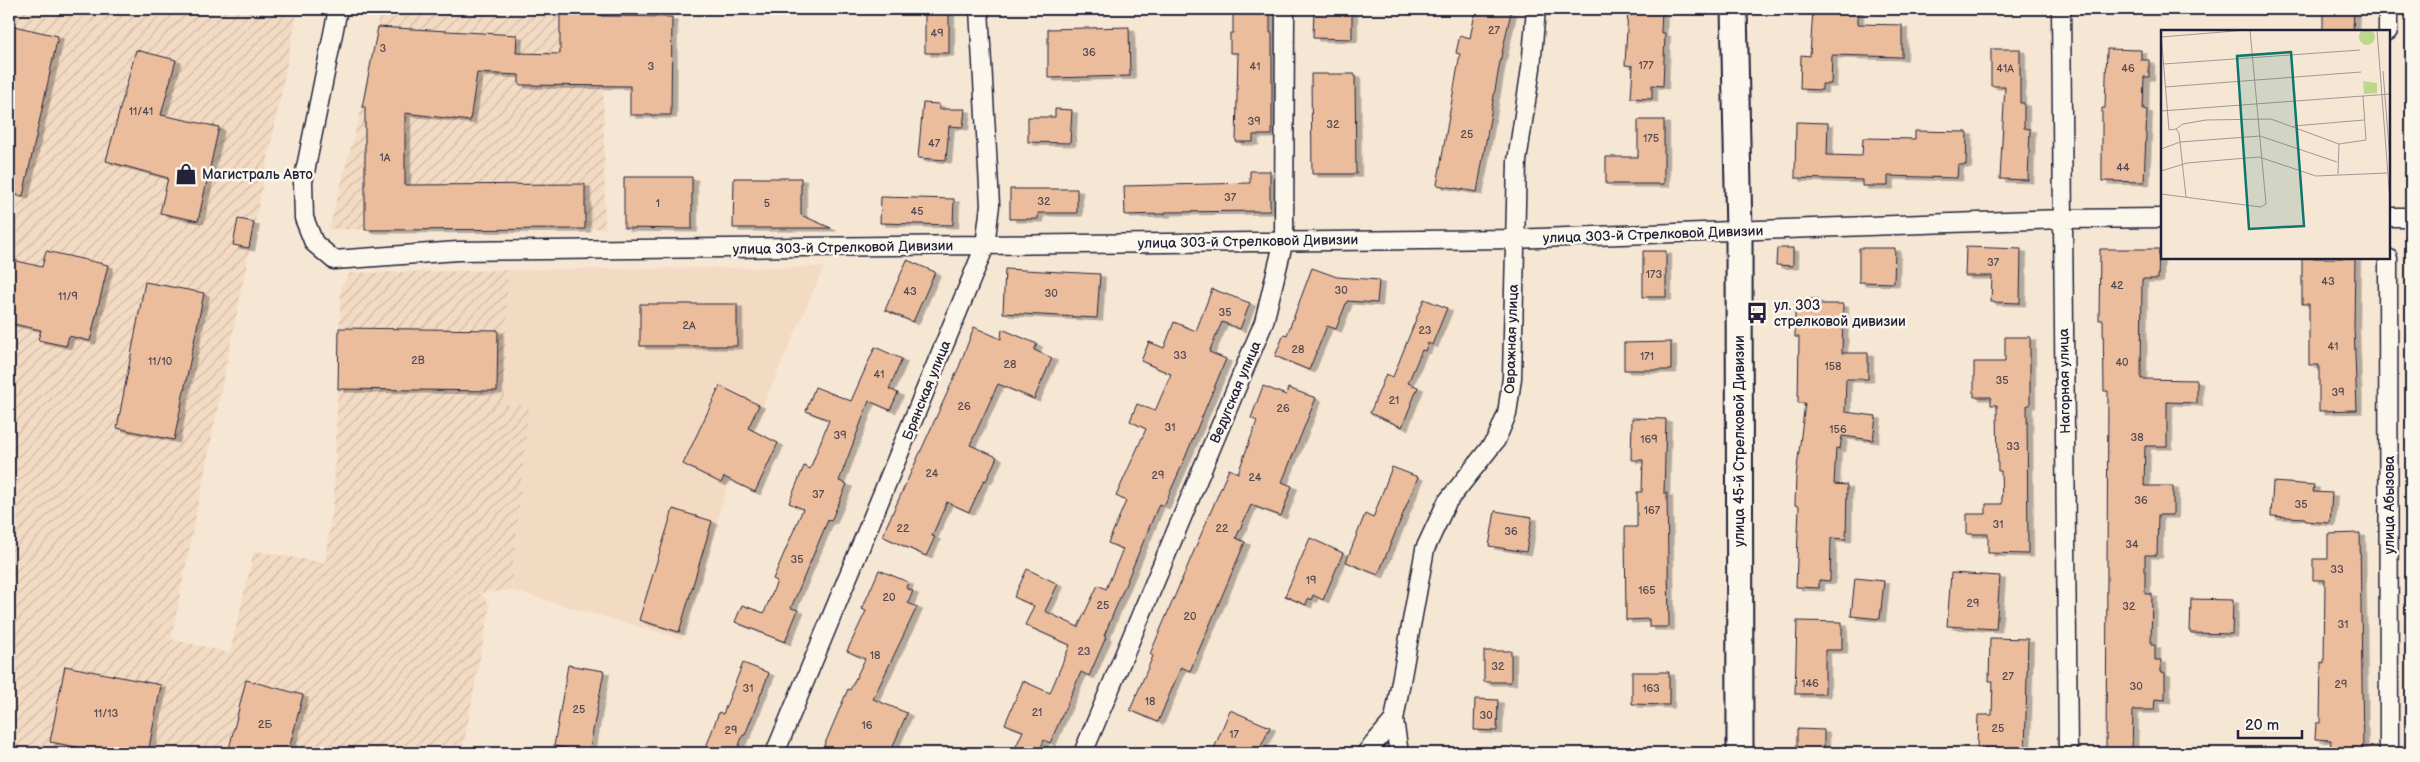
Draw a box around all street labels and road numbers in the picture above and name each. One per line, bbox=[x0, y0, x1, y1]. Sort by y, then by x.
street label: улица 303-й Стрелковой Дивизии bbox=[1542, 222, 1764, 247]
street label: улица 303-й Стрелковой Дивизии bbox=[1138, 231, 1358, 252]
street label: улица 303-й Стрелковой Дивизии bbox=[733, 237, 953, 258]
street label: Овражная улица bbox=[1501, 283, 1522, 394]
street label: Нагорная улица bbox=[2055, 327, 2074, 434]
street label: улица 45-й Стрелковой Дивизии bbox=[1731, 335, 1748, 547]
street label: Брянская улица bbox=[899, 337, 954, 442]
street label: Ведугская улица bbox=[1206, 338, 1265, 446]
street label: улица Абызова bbox=[2381, 455, 2398, 554]

